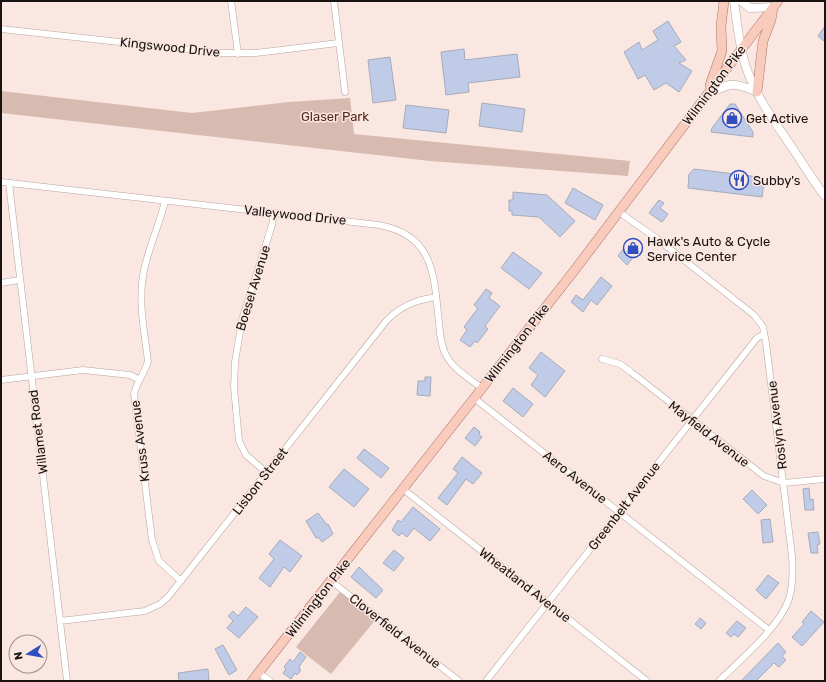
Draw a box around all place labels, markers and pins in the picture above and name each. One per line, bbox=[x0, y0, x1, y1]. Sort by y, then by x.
shop icon: Get Active bbox=[721, 107, 743, 129]
place label: Get Active bbox=[746, 111, 808, 126]
restaurant icon: Subby's bbox=[728, 169, 750, 191]
place label: Subby's bbox=[753, 173, 801, 188]
place label: Hawk's Auto & Cycle Service Center bbox=[647, 234, 770, 264]
shop icon: Hawk's Auto & Cycle Service Center bbox=[622, 237, 644, 259]

